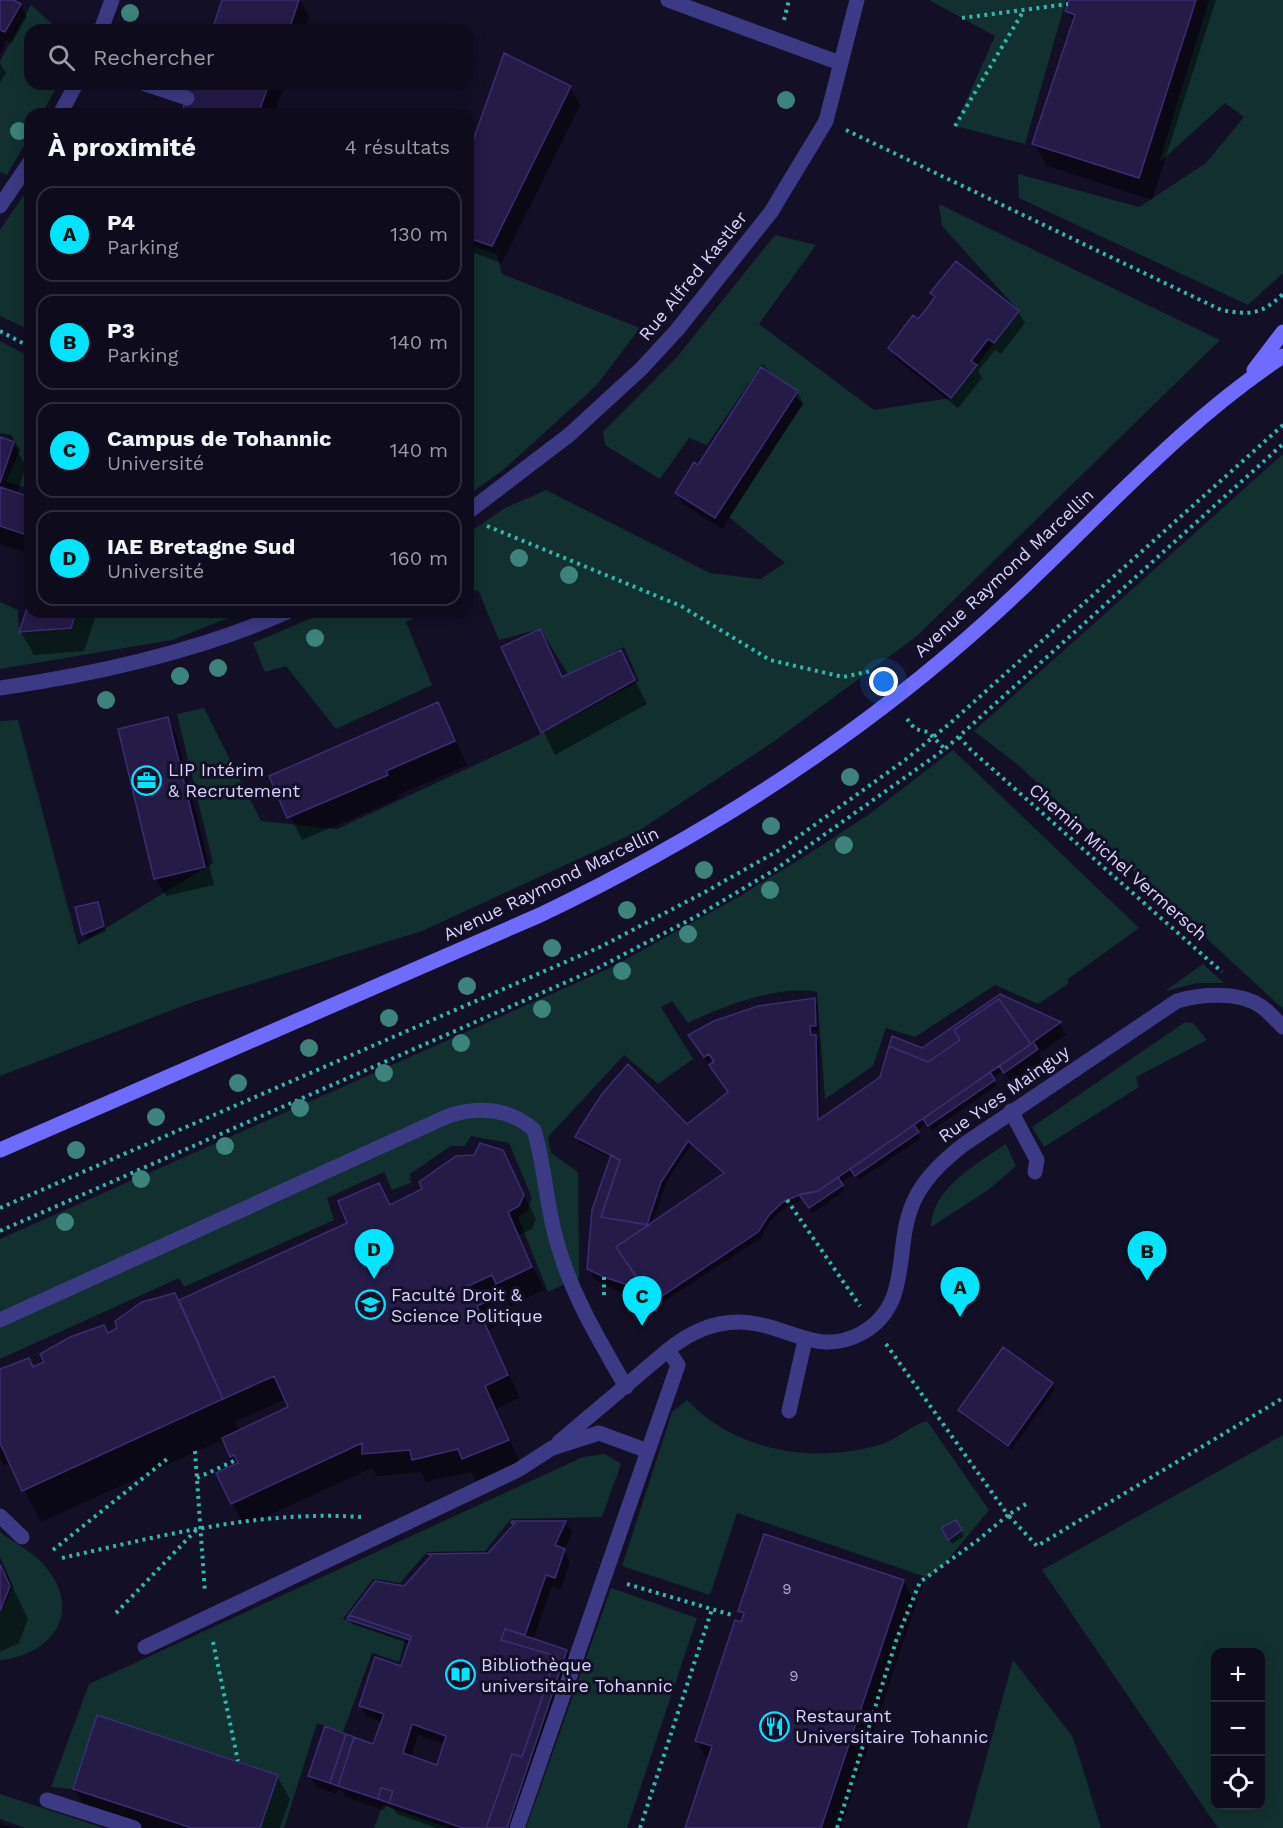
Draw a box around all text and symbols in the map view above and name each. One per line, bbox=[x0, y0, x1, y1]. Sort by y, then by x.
search box bbox=[24, 24, 474, 90]
icon: search bbox=[45, 41, 78, 74]
text: Rechercher bbox=[93, 45, 215, 70]
text: À proximité bbox=[48, 132, 196, 162]
text: 4 résultats bbox=[345, 135, 450, 159]
street label: Rue Alfred Kastler bbox=[634, 207, 751, 344]
text: P4 bbox=[107, 210, 135, 235]
text: A bbox=[63, 222, 76, 246]
text: 130 m bbox=[390, 222, 448, 246]
text: Parking bbox=[107, 235, 178, 259]
text: P3 bbox=[107, 318, 135, 343]
text: B bbox=[63, 330, 76, 354]
text: 140 m bbox=[390, 330, 448, 354]
text: Parking bbox=[107, 343, 178, 367]
text: Campus de Tohannic bbox=[107, 426, 331, 451]
text: C bbox=[63, 438, 76, 462]
text: 140 m bbox=[390, 438, 448, 462]
text: Université bbox=[107, 451, 204, 475]
street label: Avenue Raymond Marcellin bbox=[910, 484, 1098, 661]
text: IAE Bretagne Sud bbox=[107, 534, 295, 559]
text: D bbox=[62, 546, 77, 570]
text: 160 m bbox=[390, 546, 448, 570]
text: Université bbox=[107, 559, 204, 583]
your location bbox=[869, 667, 898, 696]
place label: LIP Intérim & Recrutement bbox=[168, 759, 300, 801]
office icon: LIP Intérim & Recrutement bbox=[131, 764, 163, 796]
street label: Chemin Michel Vermersch bbox=[1025, 779, 1212, 945]
street label: Avenue Raymond Marcellin bbox=[440, 822, 662, 945]
street label: Rue Yves Mainguy bbox=[934, 1040, 1074, 1147]
pin: D bbox=[354, 1230, 394, 1279]
pin: B bbox=[1128, 1232, 1166, 1281]
pin: A bbox=[940, 1268, 980, 1317]
pin: C bbox=[622, 1276, 662, 1326]
place label: Faculté Droit & Science Politique bbox=[391, 1284, 543, 1326]
school or university icon: Faculté Droit & Science Politique bbox=[354, 1289, 386, 1321]
house number: 9 bbox=[782, 1580, 792, 1598]
map controls bbox=[1211, 1648, 1265, 1810]
button: + bbox=[1211, 1648, 1265, 1702]
place label: Bibliothèque universitaire Tohannic bbox=[481, 1654, 673, 1696]
library icon: Bibliothèque universitaire Tohannic bbox=[444, 1659, 476, 1691]
house number: 9 bbox=[789, 1667, 799, 1685]
button: − bbox=[1211, 1702, 1265, 1756]
place label: Restaurant Universitaire Tohannic bbox=[795, 1705, 988, 1747]
restaurant icon: Restaurant Universitaire Tohannic bbox=[758, 1710, 790, 1742]
button: locate bbox=[1211, 1756, 1265, 1810]

